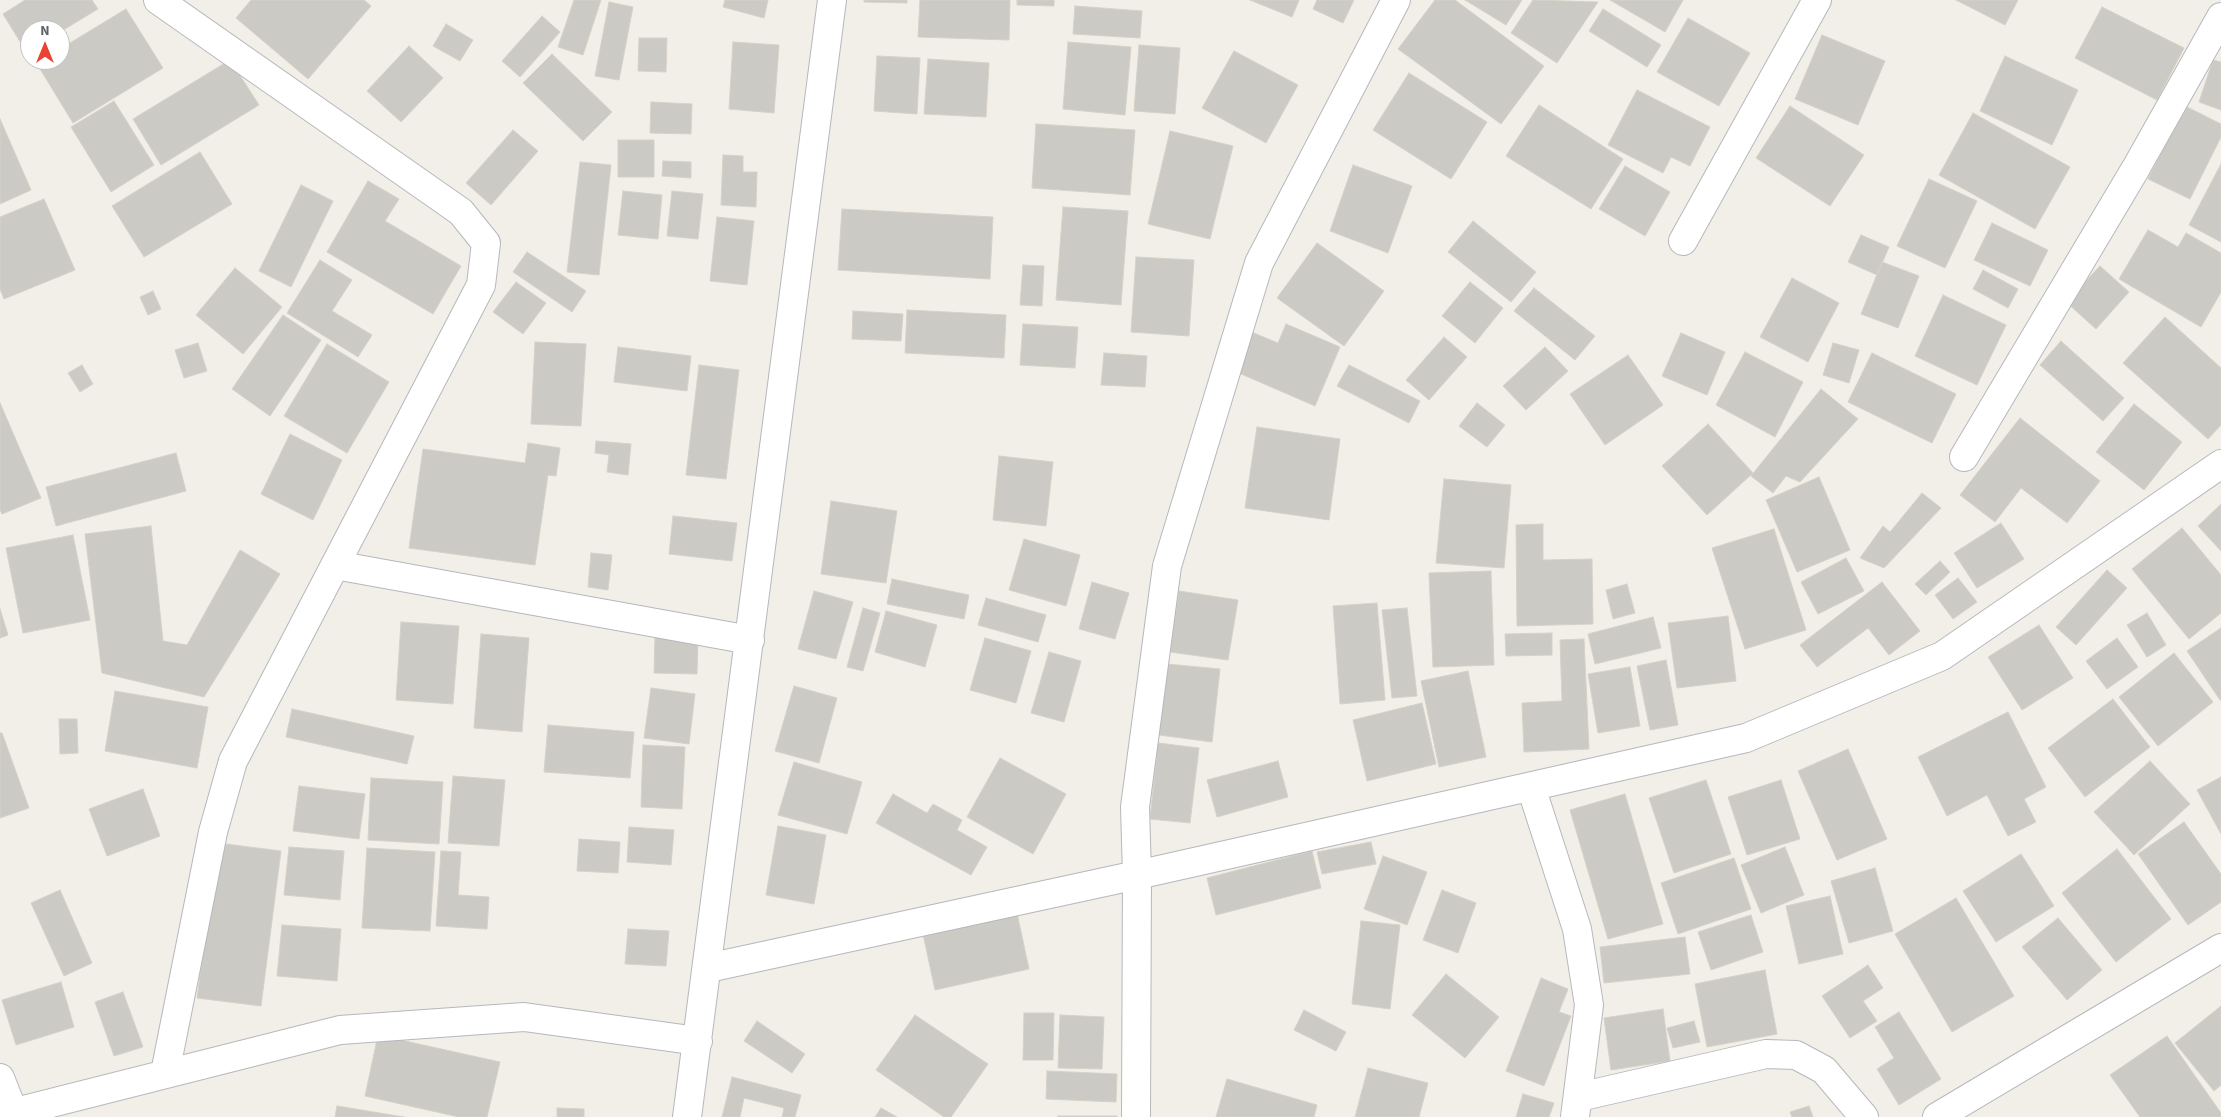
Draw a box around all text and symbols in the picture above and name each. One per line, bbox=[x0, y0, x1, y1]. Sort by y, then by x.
north arrow bbox=[20, 20, 70, 70]
text: N bbox=[40, 21, 50, 41]

